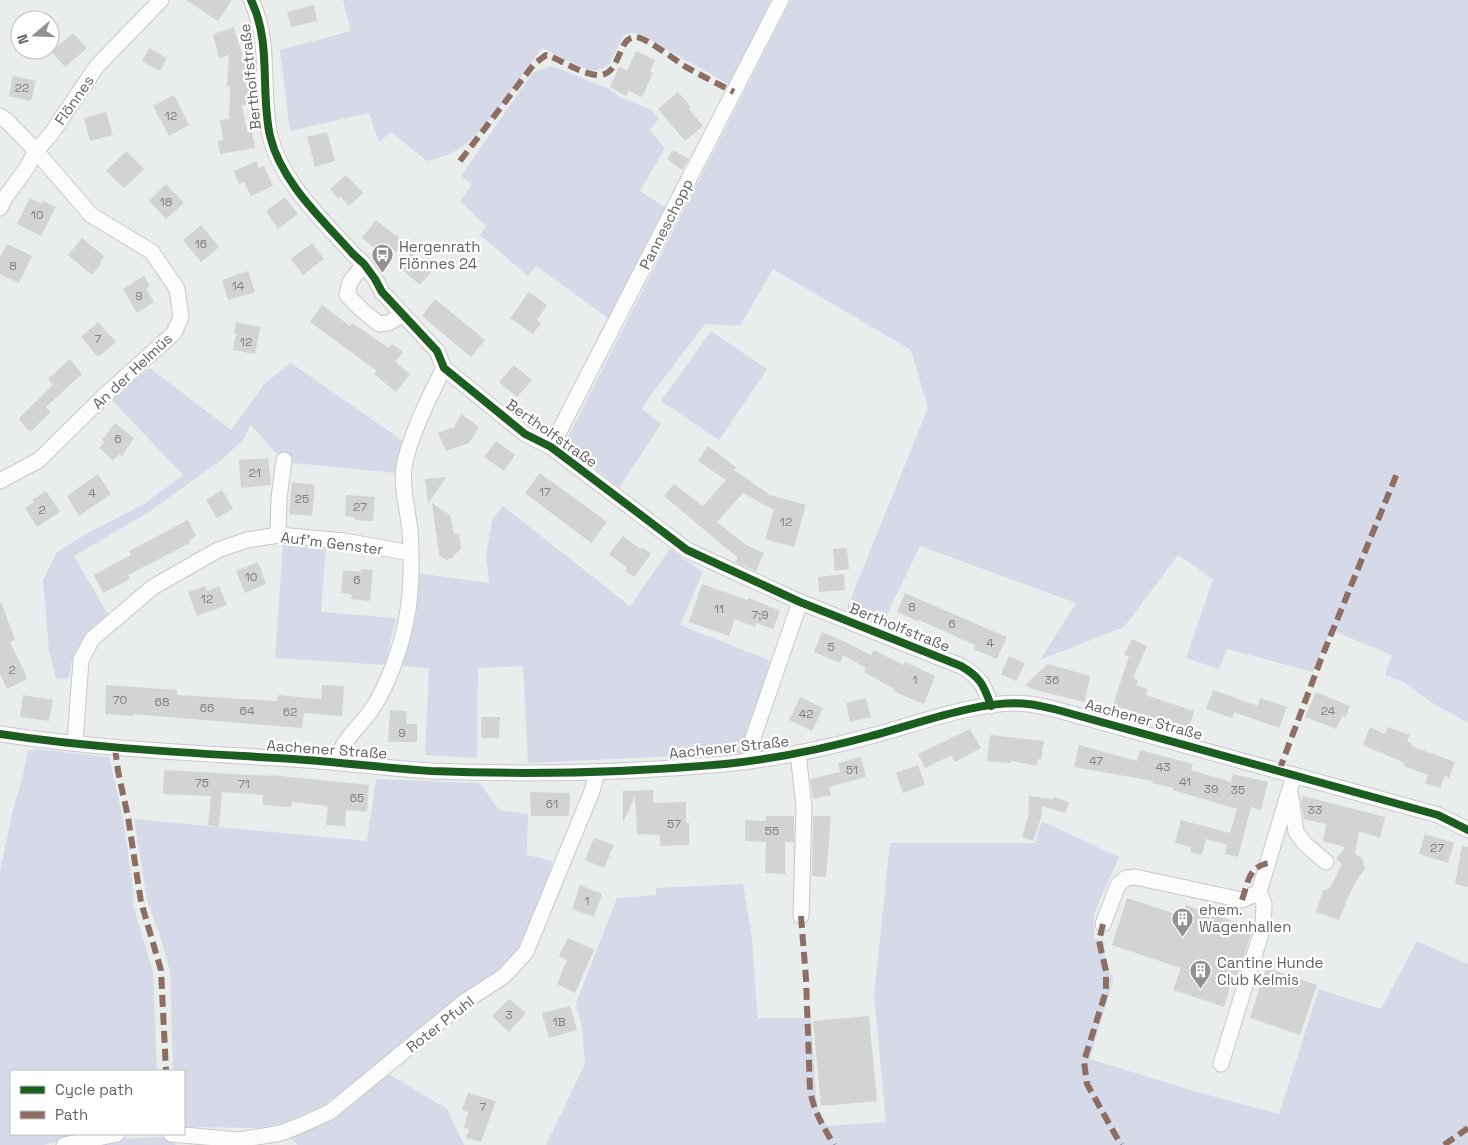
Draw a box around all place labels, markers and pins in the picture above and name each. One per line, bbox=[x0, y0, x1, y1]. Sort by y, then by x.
place label: Hergenrath Flönnes 24 bbox=[399, 237, 480, 273]
bus stop icon: Hergenrath Flönnes 24 bbox=[371, 243, 395, 274]
place label: ehem. Wagenhallen bbox=[1199, 900, 1291, 936]
building icon: ehem. Wagenhallen bbox=[1171, 906, 1195, 937]
place label: Cantine Hunde Club Kelmis bbox=[1217, 953, 1324, 989]
building icon: Cantine Hunde Club Kelmis bbox=[1189, 959, 1213, 990]

